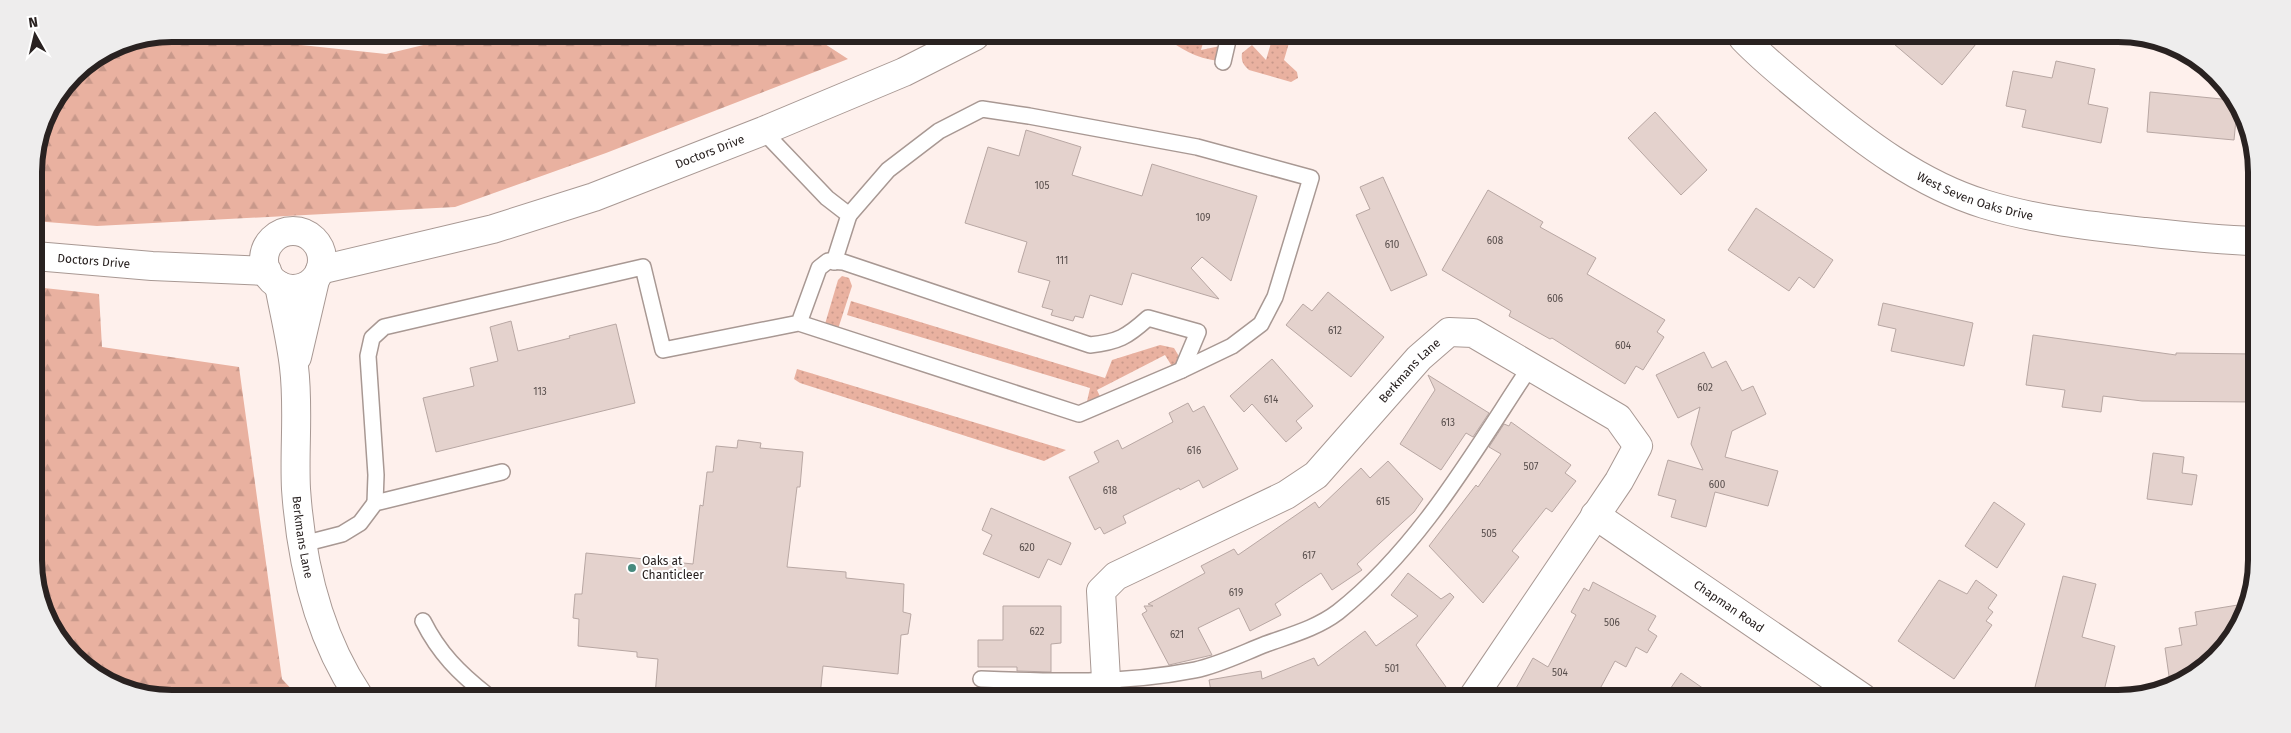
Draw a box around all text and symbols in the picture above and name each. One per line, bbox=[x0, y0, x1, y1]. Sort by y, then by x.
north arrow bbox=[10, 10, 60, 60]
text: N bbox=[27, 14, 39, 32]
street label: Doctors Drive bbox=[673, 132, 746, 172]
street label: West Seven Oaks Drive bbox=[1914, 169, 2034, 223]
house number: 105 bbox=[1035, 180, 1049, 192]
house number: 109 bbox=[1195, 212, 1211, 224]
house number: 608 bbox=[1487, 235, 1504, 247]
house number: 610 bbox=[1385, 239, 1400, 251]
street label: Doctors Drive bbox=[57, 251, 131, 271]
house number: 111 bbox=[1056, 255, 1068, 267]
house number: 606 bbox=[1547, 293, 1563, 305]
house number: 612 bbox=[1328, 325, 1342, 337]
street label: Berkmans Lane bbox=[1376, 336, 1443, 406]
house number: 604 bbox=[1615, 340, 1632, 352]
house number: 602 bbox=[1697, 382, 1713, 394]
house number: 113 bbox=[533, 386, 547, 398]
house number: 614 bbox=[1264, 394, 1279, 406]
house number: 613 bbox=[1441, 417, 1455, 429]
house number: 616 bbox=[1187, 445, 1201, 457]
house number: 507 bbox=[1524, 461, 1539, 473]
house number: 600 bbox=[1709, 479, 1726, 491]
house number: 618 bbox=[1103, 485, 1118, 497]
street label: Berkmans Lane bbox=[290, 495, 316, 580]
house number: 615 bbox=[1376, 496, 1390, 508]
house number: 505 bbox=[1481, 528, 1497, 540]
house number: 620 bbox=[1019, 542, 1035, 554]
house number: 617 bbox=[1302, 550, 1316, 562]
place label: Oaks at Chanticleer bbox=[642, 554, 704, 582]
marker: Oaks at Chanticleer bbox=[626, 562, 638, 574]
street label: Chapman Road bbox=[1691, 577, 1767, 635]
house number: 619 bbox=[1229, 587, 1243, 599]
house number: 506 bbox=[1604, 617, 1620, 629]
house number: 622 bbox=[1029, 626, 1045, 638]
house number: 621 bbox=[1170, 629, 1184, 641]
house number: 501 bbox=[1385, 663, 1399, 675]
house number: 504 bbox=[1552, 667, 1569, 679]

